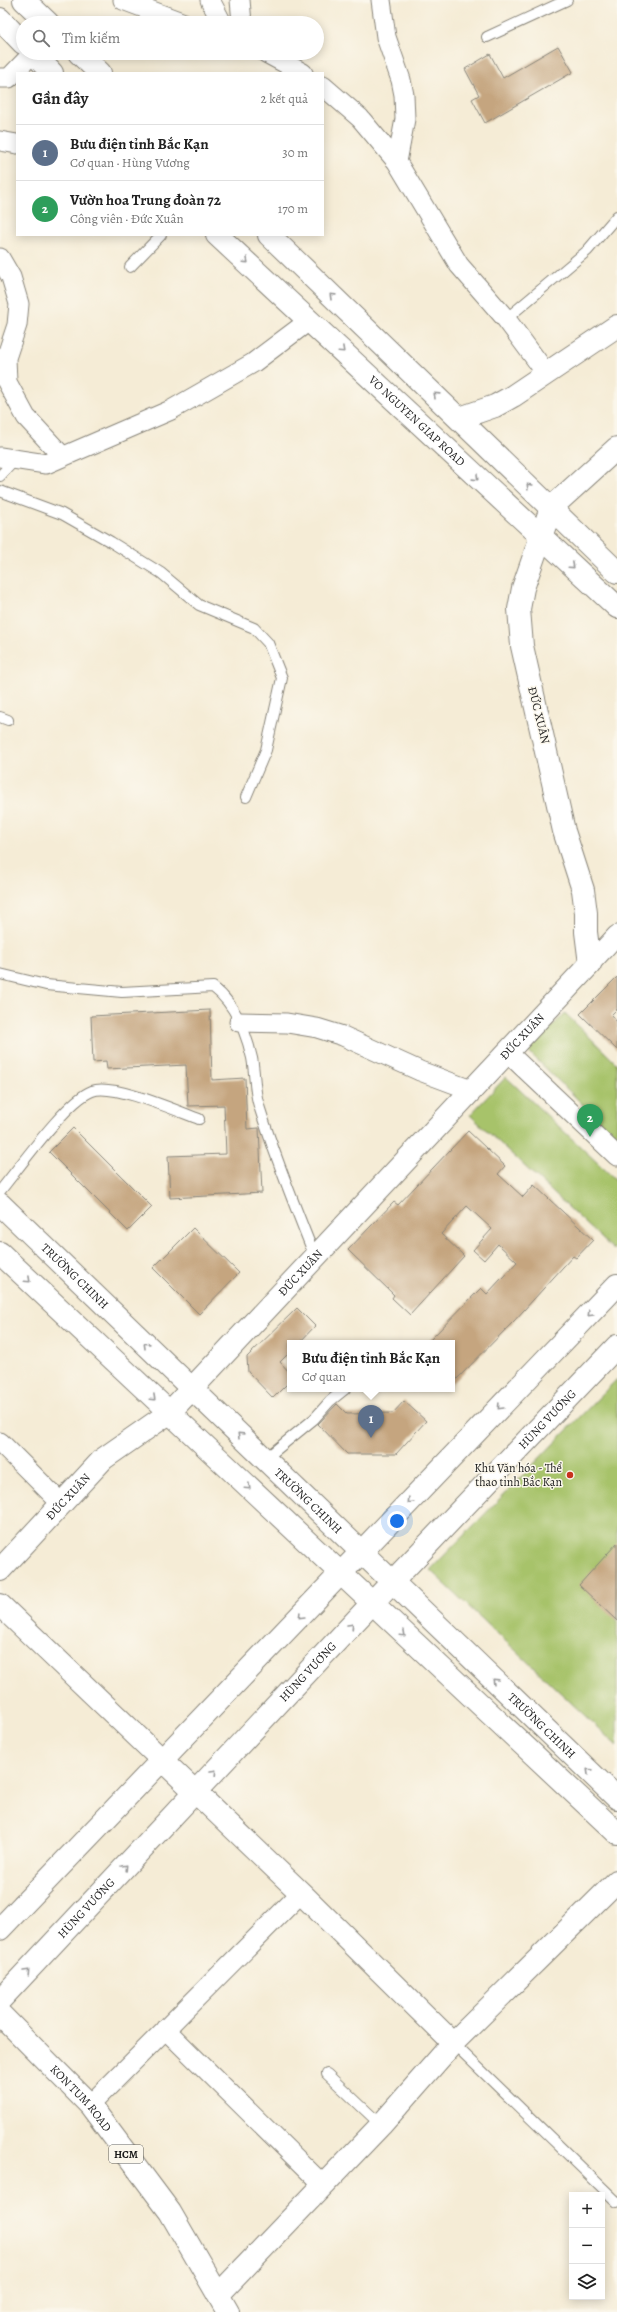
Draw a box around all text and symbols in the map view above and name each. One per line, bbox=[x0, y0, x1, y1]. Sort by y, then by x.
search box bbox=[16, 16, 324, 60]
icon: search bbox=[30, 27, 52, 49]
text: Tìm kiếm bbox=[62, 28, 120, 48]
text: Gần đây bbox=[32, 87, 89, 110]
text: 2 kết quả bbox=[261, 90, 308, 107]
text: Bưu điện tỉnh Bắc Kạn bbox=[70, 134, 209, 154]
text: 1 bbox=[43, 144, 47, 161]
text: 30 m bbox=[282, 144, 308, 161]
text: Cơ quan · Hùng Vương bbox=[70, 154, 190, 171]
text: Vườn hoa Trung đoàn 72 bbox=[70, 190, 221, 210]
text: 2 bbox=[42, 200, 48, 217]
text: 170 m bbox=[278, 200, 308, 217]
text: Công viên · Đức Xuân bbox=[70, 210, 184, 227]
one-way arrow bbox=[242, 256, 249, 263]
one-way arrow bbox=[329, 293, 337, 300]
one-way arrow bbox=[337, 345, 345, 352]
street label: VO NGUYEN GIAP ROAD bbox=[365, 371, 469, 470]
one-way arrow bbox=[433, 392, 441, 400]
one-way arrow bbox=[471, 473, 479, 481]
one-way arrow bbox=[526, 483, 534, 491]
one-way arrow bbox=[567, 561, 575, 569]
street label: ĐỨC XUÂN bbox=[524, 685, 554, 746]
street label: ĐỨC XUÂN bbox=[496, 1009, 548, 1063]
pin: 2 bbox=[577, 1104, 603, 1137]
street label: TRƯỜNG CHINH bbox=[38, 1240, 112, 1312]
street label: ĐỨC XUÂN bbox=[275, 1246, 326, 1300]
one-way arrow bbox=[23, 1275, 31, 1283]
one-way arrow bbox=[588, 1309, 595, 1316]
popup bbox=[287, 1340, 455, 1392]
one-way arrow bbox=[143, 1343, 151, 1350]
text: Bưu điện tỉnh Bắc Kạn bbox=[302, 1348, 440, 1368]
text: Cơ quan bbox=[302, 1368, 346, 1385]
street label: HÙNG VƯƠNG bbox=[515, 1386, 580, 1453]
one-way arrow bbox=[148, 1393, 156, 1401]
one-way arrow bbox=[497, 1402, 505, 1410]
pin: 1 bbox=[358, 1405, 384, 1438]
one-way arrow bbox=[237, 1433, 245, 1440]
place label: Khu Văn hóa - Thể thao tỉnh Bắc Kạn bbox=[474, 1460, 562, 1490]
street label: TRƯỜNG CHINH bbox=[271, 1465, 346, 1537]
street label: ĐỨC XUÂN bbox=[42, 1470, 94, 1524]
marker: Khu Văn hóa - Thể thao tỉnh Bắc Kạn bbox=[565, 1470, 575, 1480]
one-way arrow bbox=[243, 1483, 251, 1490]
one-way arrow bbox=[407, 1496, 415, 1504]
your location bbox=[387, 1511, 407, 1531]
one-way arrow bbox=[299, 1611, 306, 1619]
one-way arrow bbox=[346, 1623, 354, 1631]
one-way arrow bbox=[399, 1629, 406, 1636]
street label: HÙNG VƯƠNG bbox=[276, 1638, 340, 1705]
one-way arrow bbox=[492, 1678, 500, 1686]
street label: TRƯỜNG CHINH bbox=[504, 1689, 579, 1762]
one-way arrow bbox=[586, 1768, 594, 1776]
one-way arrow bbox=[209, 1769, 217, 1777]
one-way arrow bbox=[120, 1864, 128, 1872]
street label: HÙNG VƯƠNG bbox=[54, 1875, 118, 1942]
one-way arrow bbox=[22, 1969, 29, 1977]
street label: KON TUM ROAD bbox=[47, 2061, 115, 2135]
road number: HCM bbox=[109, 2145, 143, 2163]
map controls bbox=[569, 2192, 605, 2300]
button: + bbox=[569, 2192, 605, 2228]
button: − bbox=[569, 2228, 605, 2264]
button: layers bbox=[569, 2264, 605, 2300]

